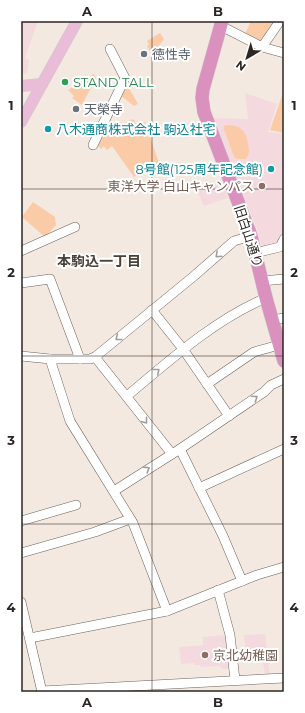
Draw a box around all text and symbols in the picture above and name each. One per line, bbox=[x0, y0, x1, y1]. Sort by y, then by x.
text: A bbox=[81, 3, 93, 19]
text: B bbox=[213, 3, 223, 19]
north arrow bbox=[227, 38, 267, 78]
place label: 徳性寺 bbox=[152, 46, 191, 62]
marker: 徳性寺 bbox=[139, 49, 149, 59]
text: N bbox=[233, 58, 249, 74]
place label: STAND TALL bbox=[73, 74, 154, 90]
marker: STAND TALL bbox=[60, 77, 70, 87]
text: 1 bbox=[8, 97, 14, 113]
text: 1 bbox=[291, 97, 297, 113]
place label: 天榮寺 bbox=[84, 101, 123, 117]
marker: 天榮寺 bbox=[71, 104, 81, 114]
place label: 八木通商株式会社 駒込社宅 bbox=[56, 121, 215, 137]
marker: 八木通商株式会社 駒込社宅 bbox=[43, 124, 53, 134]
place label: 8号館(125周年記念館) bbox=[136, 161, 263, 177]
marker: 8号館(125周年記念館) bbox=[266, 164, 276, 174]
place label: 東洋大学 白山キャンパス bbox=[108, 178, 254, 194]
marker: 東洋大学 白山キャンパス bbox=[257, 181, 267, 191]
street label: 旧白山通り bbox=[231, 203, 267, 269]
one-way arrow bbox=[215, 250, 223, 258]
district label: 本駒込一丁目 bbox=[57, 252, 141, 270]
text: 2 bbox=[7, 264, 15, 280]
text: 2 bbox=[290, 264, 298, 280]
one-way arrow bbox=[115, 333, 123, 340]
one-way arrow bbox=[152, 369, 159, 376]
one-way arrow bbox=[251, 396, 258, 403]
one-way arrow bbox=[141, 416, 148, 423]
text: 3 bbox=[6, 432, 15, 448]
text: 3 bbox=[289, 432, 298, 448]
one-way arrow bbox=[143, 467, 150, 474]
text: 4 bbox=[7, 599, 16, 615]
text: 4 bbox=[290, 599, 299, 615]
place label: 京北幼稚園 bbox=[213, 647, 278, 663]
marker: 京北幼稚園 bbox=[200, 650, 210, 660]
text: A bbox=[81, 694, 93, 710]
text: B bbox=[213, 694, 223, 710]

